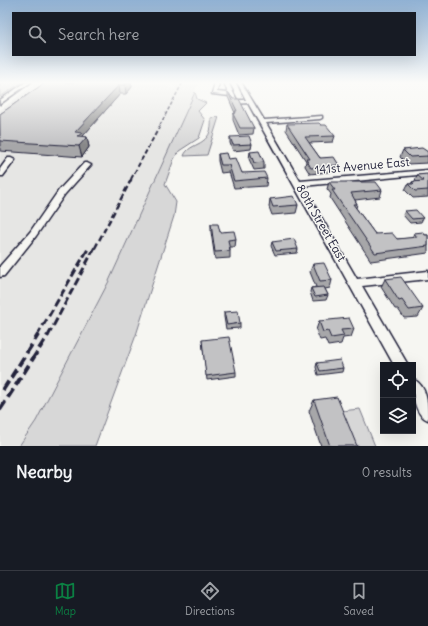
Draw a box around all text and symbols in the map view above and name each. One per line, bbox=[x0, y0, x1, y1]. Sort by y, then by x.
search box bbox=[12, 12, 416, 56]
icon: search bbox=[26, 23, 48, 45]
text: Search here bbox=[58, 25, 139, 44]
street label: 141st Avenue East bbox=[314, 154, 410, 177]
street label: 80th Street East bbox=[293, 181, 350, 264]
map controls bbox=[380, 362, 416, 434]
button: locate bbox=[380, 362, 416, 398]
button: layers bbox=[380, 398, 416, 434]
text: Nearby bbox=[16, 461, 72, 483]
text: 0 results bbox=[362, 464, 412, 481]
tab: Map bbox=[54, 580, 76, 618]
tab: Directions bbox=[185, 580, 235, 618]
tab: Saved bbox=[343, 580, 374, 618]

